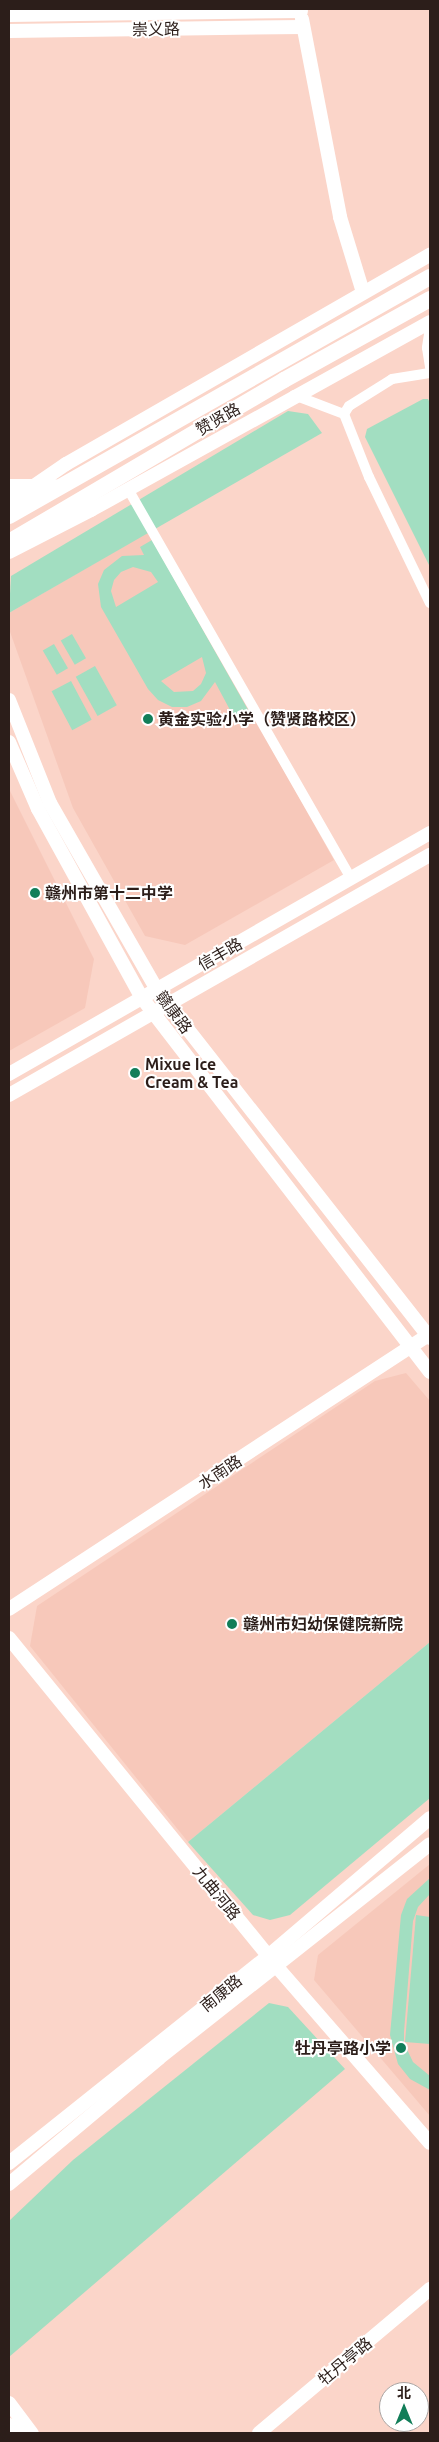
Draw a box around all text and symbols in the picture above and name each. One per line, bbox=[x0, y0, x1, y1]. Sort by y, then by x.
street label: 崇义路 bbox=[132, 19, 180, 39]
street label: 赞贤路 bbox=[192, 399, 244, 439]
place label: 黄金实验小学（赞贤路校区） bbox=[158, 709, 366, 729]
marker: 黄金实验小学（赞贤路校区） bbox=[142, 713, 154, 725]
place label: 赣州市第十二中学 bbox=[45, 883, 173, 903]
marker: 赣州市第十二中学 bbox=[29, 887, 41, 899]
street label: 信丰路 bbox=[194, 934, 246, 974]
street label: 赣康路 bbox=[152, 987, 196, 1037]
place label: Mixue Ice Cream & Tea bbox=[145, 1054, 238, 1092]
marker: Mixue Ice Cream & Tea bbox=[129, 1067, 141, 1079]
street label: 水南路 bbox=[195, 1451, 245, 1493]
place label: 赣州市妇幼保健院新院 bbox=[243, 1614, 403, 1634]
marker: 赣州市妇幼保健院新院 bbox=[225, 1617, 239, 1631]
street label: 九曲河路 bbox=[189, 1862, 245, 1924]
street label: 南康路 bbox=[196, 1970, 246, 2016]
place label: 牡丹亭路小学 bbox=[295, 2038, 391, 2058]
marker: 牡丹亭路小学 bbox=[395, 2042, 407, 2054]
street label: 牡丹亭路 bbox=[314, 2333, 376, 2389]
north arrow bbox=[379, 2382, 429, 2432]
text: 北 bbox=[397, 2385, 411, 2401]

